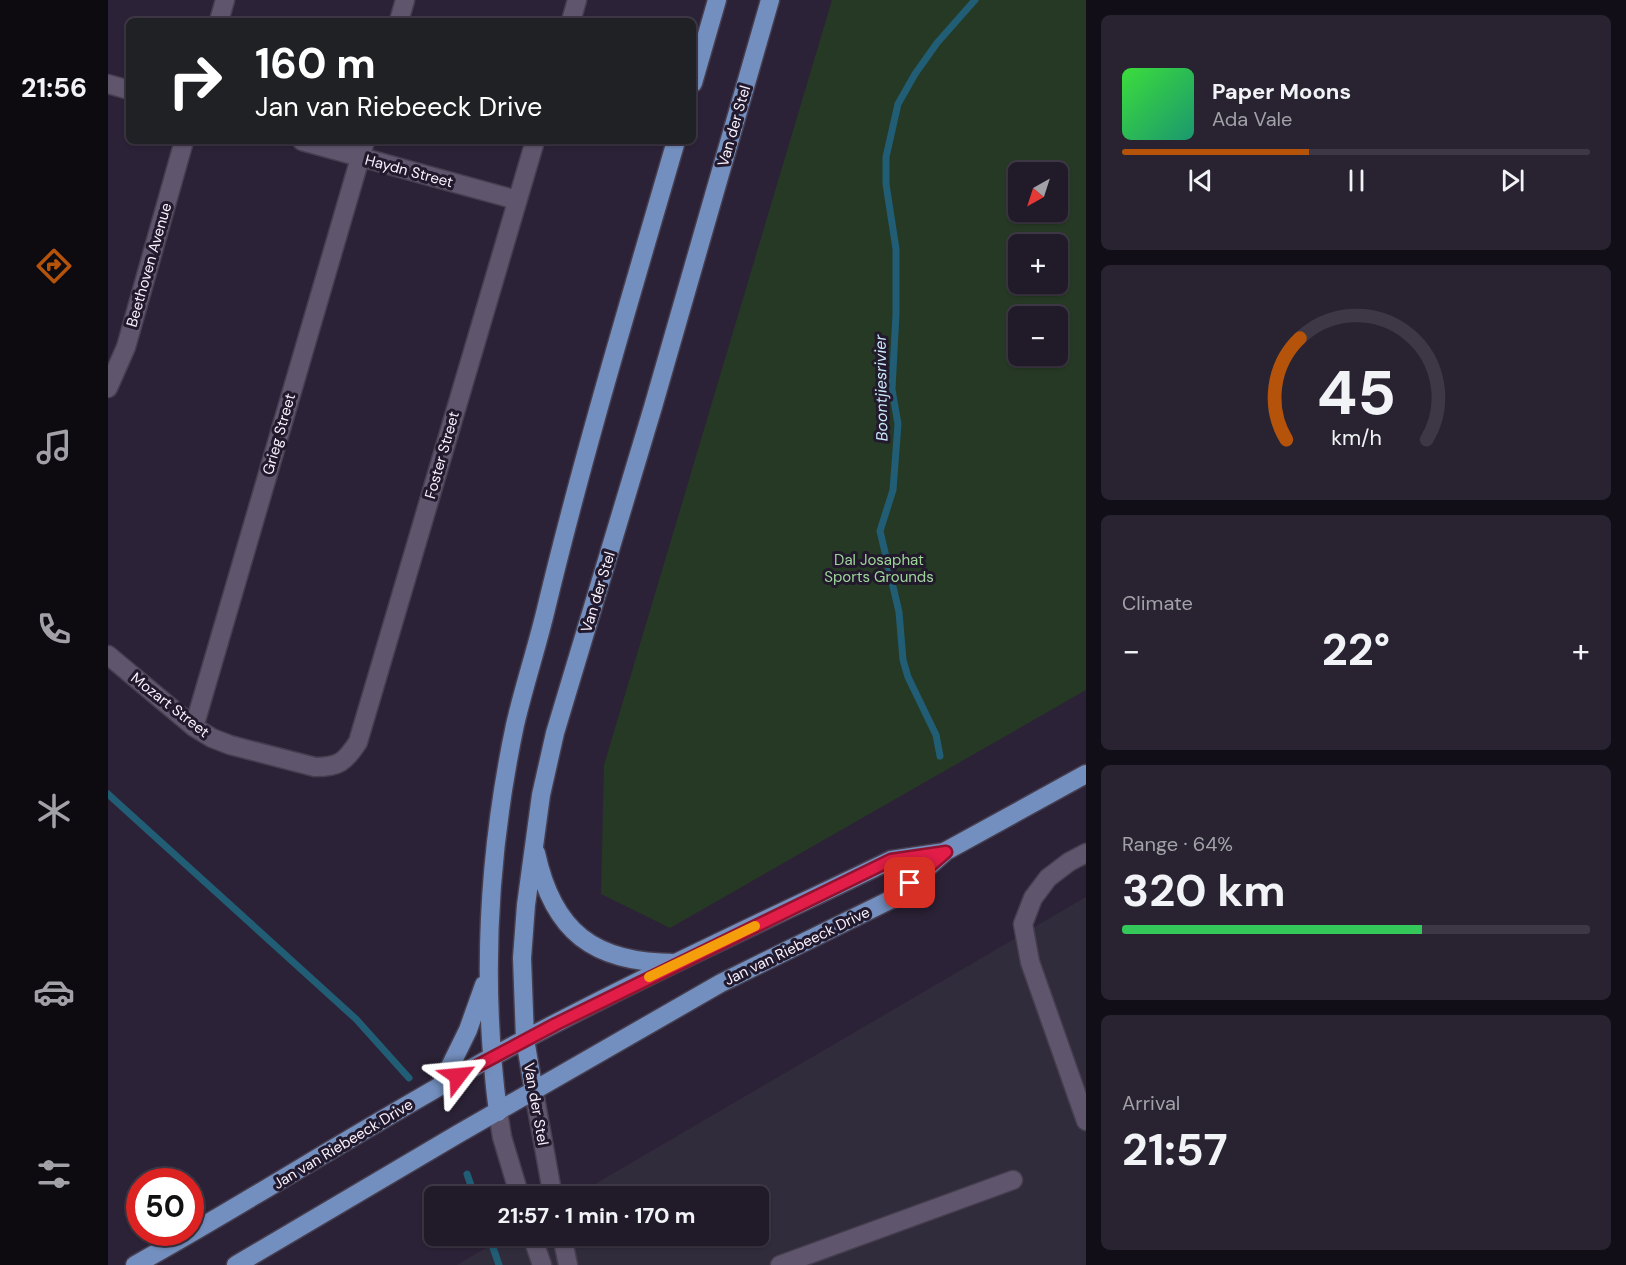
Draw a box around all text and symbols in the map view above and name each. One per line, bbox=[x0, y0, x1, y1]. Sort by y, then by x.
text: 160 m bbox=[255, 36, 376, 91]
icon: right bbox=[156, 42, 234, 120]
text: 21:56 bbox=[21, 70, 87, 105]
text: Paper Moons bbox=[1212, 77, 1351, 106]
street label: Van der Stel bbox=[713, 83, 755, 169]
text: Jan van Riebeeck Drive bbox=[255, 89, 542, 124]
text: Ada Vale bbox=[1212, 106, 1292, 132]
street label: Haydn Street bbox=[363, 150, 455, 192]
north arrow bbox=[1008, 162, 1068, 222]
map controls bbox=[1008, 162, 1068, 366]
icon: previous bbox=[1184, 164, 1217, 197]
icon: pause bbox=[1340, 164, 1373, 197]
icon: next bbox=[1496, 164, 1529, 197]
street label: Beethoven Avenue bbox=[122, 200, 176, 330]
button: + bbox=[1008, 234, 1068, 294]
icon: directions bbox=[33, 245, 75, 287]
button: − bbox=[1008, 306, 1068, 366]
water label: Boontjiesrivier bbox=[870, 333, 892, 441]
text: 45 bbox=[1316, 352, 1396, 433]
street label: Grieg Street bbox=[258, 391, 300, 477]
street label: Foster Street bbox=[420, 409, 464, 501]
text: km/h bbox=[1331, 424, 1381, 452]
icon: music bbox=[33, 426, 75, 468]
street label: Van der Stel bbox=[576, 549, 620, 635]
park label: Dal Josaphat Sports Grounds bbox=[824, 550, 934, 587]
text: Climate bbox=[1122, 590, 1193, 616]
icon: phone bbox=[33, 608, 75, 650]
text: 22° bbox=[1322, 620, 1390, 679]
text: − bbox=[1122, 629, 1140, 672]
text: + bbox=[1572, 629, 1590, 672]
street label: Mozart Street bbox=[127, 668, 213, 742]
icon: climate bbox=[33, 790, 75, 832]
text: Range · 64% bbox=[1122, 831, 1233, 857]
pin bbox=[884, 857, 935, 908]
text: 320 km bbox=[1122, 861, 1286, 920]
icon: arrive bbox=[893, 866, 926, 899]
street label: Jan van Riebeeck Drive bbox=[721, 902, 873, 990]
icon: car bbox=[33, 971, 75, 1013]
position arrow bbox=[426, 1044, 490, 1108]
street label: Van der Stel bbox=[519, 1061, 553, 1147]
text: Arrival bbox=[1122, 1090, 1180, 1116]
street label: Jan van Riebeeck Drive bbox=[269, 1094, 417, 1194]
text: 21:57 bbox=[1122, 1120, 1228, 1179]
icon: filters bbox=[33, 1153, 75, 1195]
speed limit sign: 50 bbox=[126, 1168, 204, 1246]
text: 21:57 · 1 min · 170 m bbox=[498, 1201, 695, 1230]

